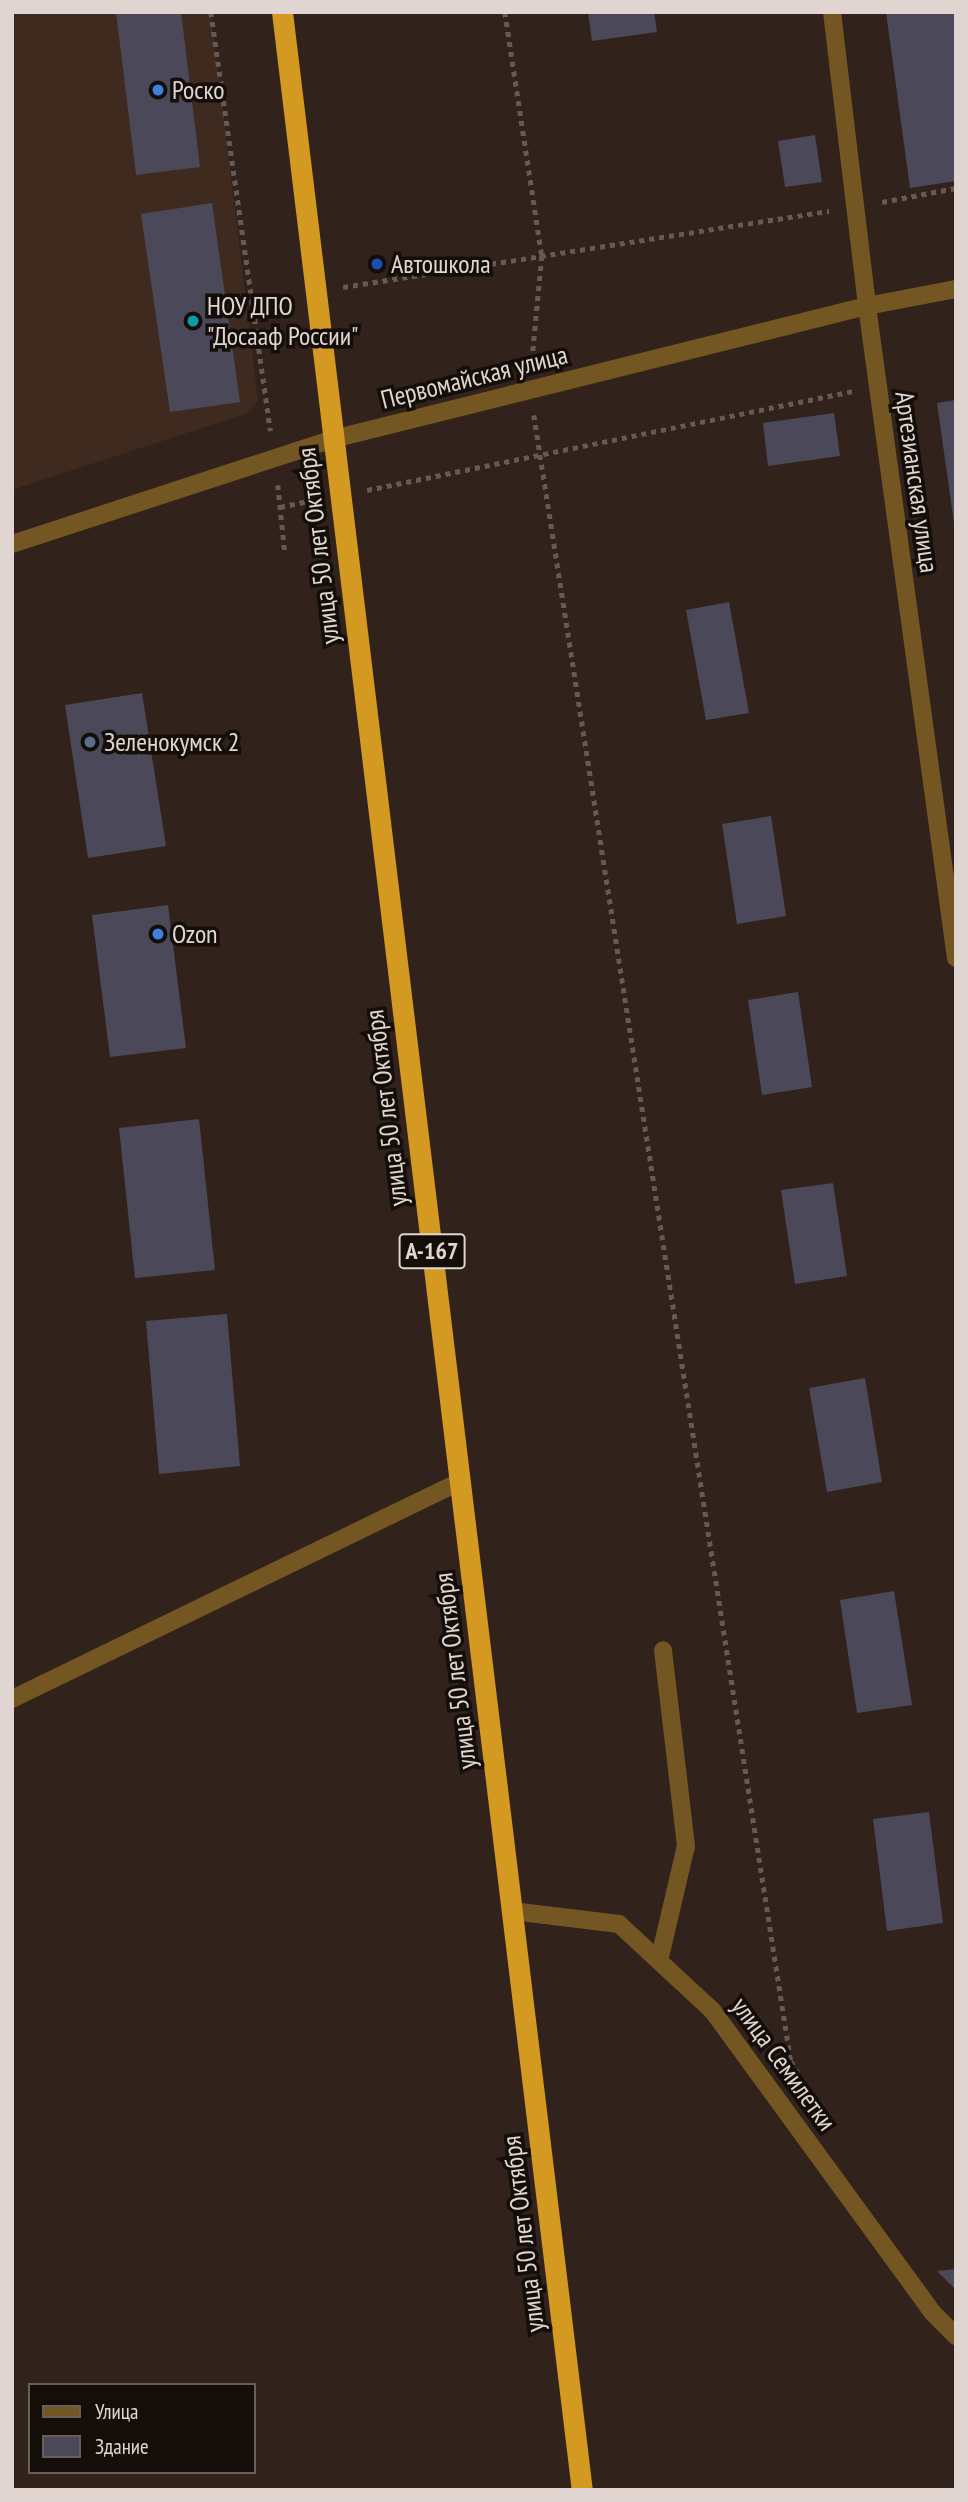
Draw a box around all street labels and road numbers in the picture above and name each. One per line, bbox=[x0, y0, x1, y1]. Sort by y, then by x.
street label: Первомайская улица bbox=[377, 339, 571, 415]
street label: Артезианская улица bbox=[889, 389, 945, 575]
street label: улица 50 лет Октября bbox=[290, 446, 346, 646]
street label: улица 50 лет Октября bbox=[358, 1008, 414, 1208]
road number: А-167 bbox=[397, 1231, 467, 1272]
street label: улица 50 лет Октября bbox=[427, 1571, 483, 1771]
street label: улица Семилетки bbox=[725, 1991, 843, 2137]
street label: улица 50 лет Октября bbox=[495, 2134, 551, 2334]

